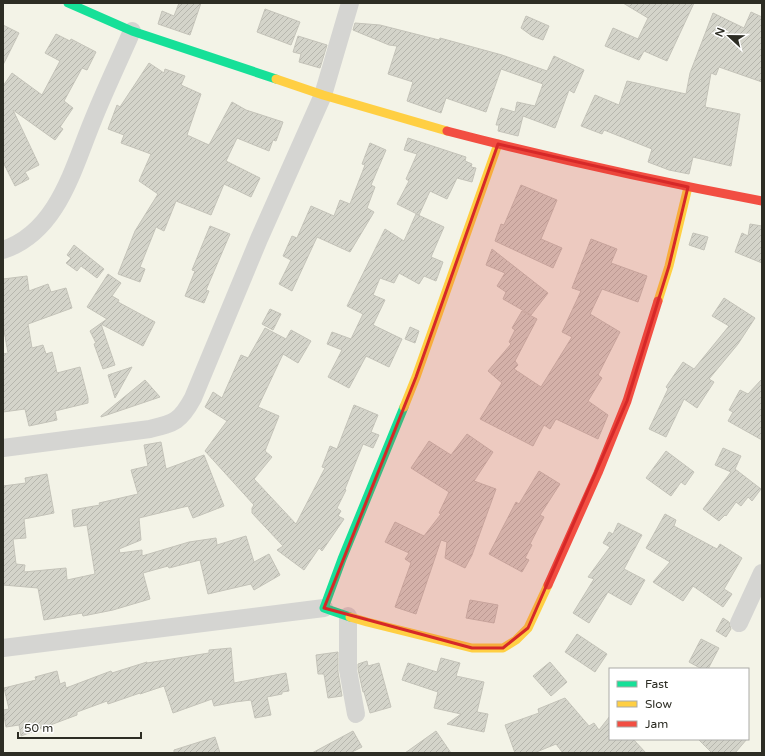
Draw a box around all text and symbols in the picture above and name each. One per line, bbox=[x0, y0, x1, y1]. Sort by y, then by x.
north arrow bbox=[709, 16, 749, 56]
text: N bbox=[713, 26, 728, 39]
legend bbox=[609, 668, 749, 740]
text: Fast bbox=[645, 677, 669, 691]
text: Slow bbox=[645, 697, 672, 711]
scale bar bbox=[18, 714, 141, 740]
text: Jam bbox=[645, 717, 668, 731]
text: 50 m bbox=[24, 721, 53, 735]

